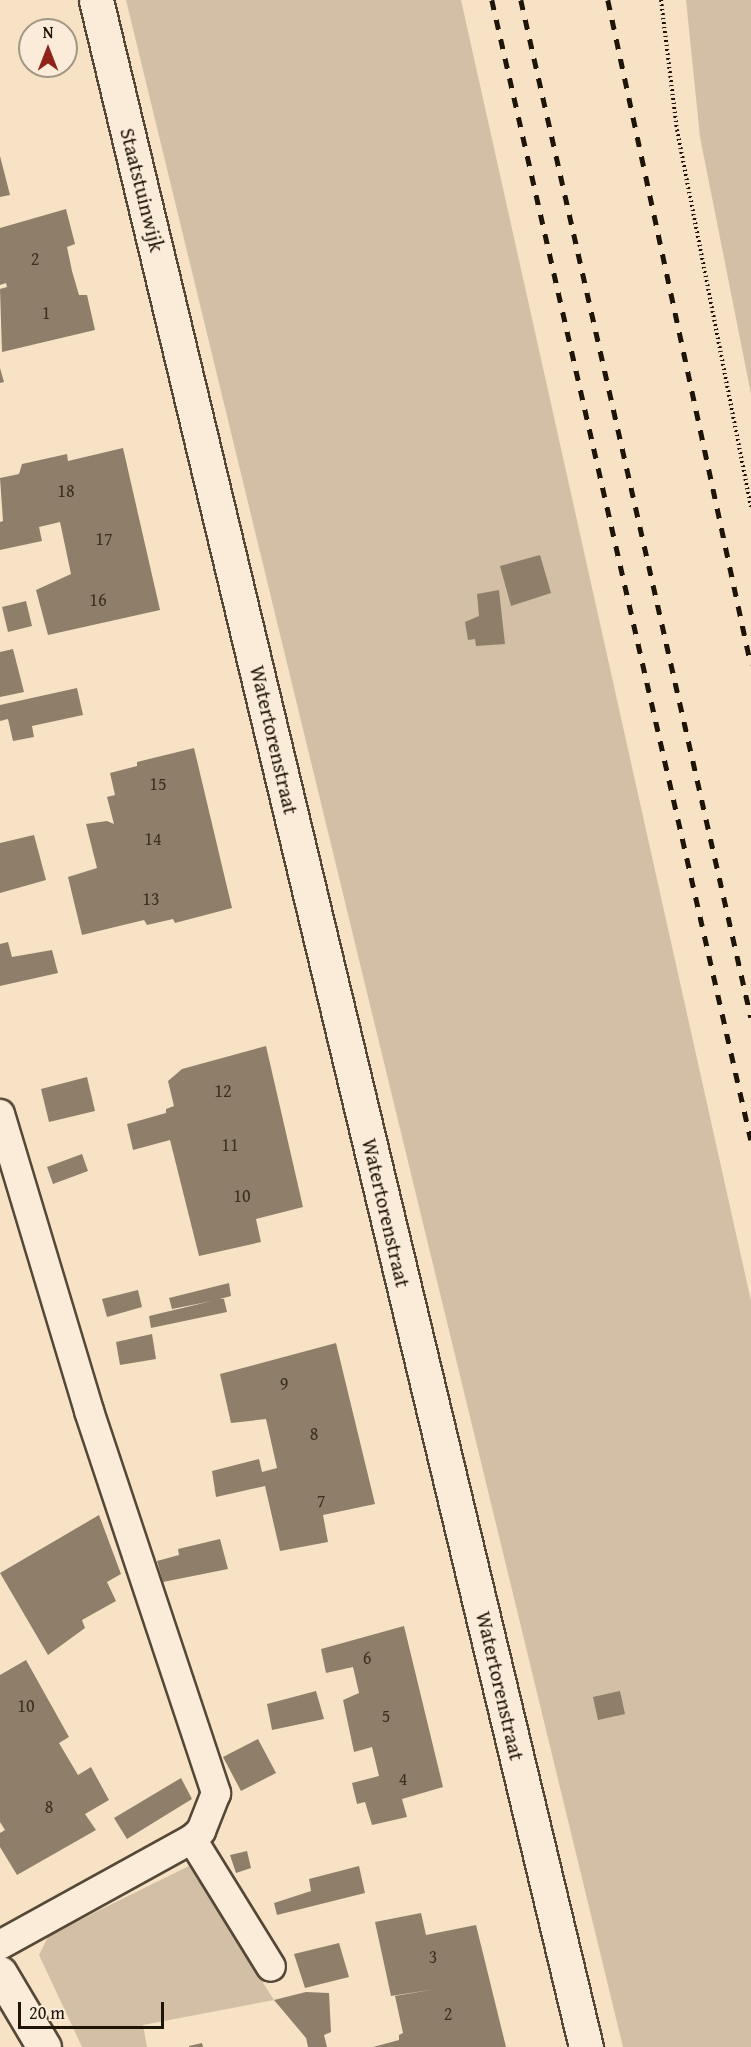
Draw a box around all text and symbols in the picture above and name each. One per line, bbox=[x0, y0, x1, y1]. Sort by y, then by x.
north arrow bbox=[18, 18, 78, 78]
text: N bbox=[43, 20, 53, 44]
street label: Staatstuinwijk bbox=[114, 125, 170, 255]
house number: 2 bbox=[31, 248, 39, 270]
house number: 1 bbox=[42, 302, 50, 324]
house number: 18 bbox=[57, 480, 75, 502]
house number: 17 bbox=[95, 528, 113, 550]
house number: 16 bbox=[89, 589, 107, 611]
street label: Watertorenstraat bbox=[245, 663, 303, 817]
house number: 15 bbox=[149, 773, 167, 795]
house number: 14 bbox=[144, 828, 162, 850]
house number: 13 bbox=[142, 888, 160, 910]
house number: 12 bbox=[214, 1080, 232, 1102]
house number: 11 bbox=[221, 1134, 239, 1156]
street label: Watertorenstraat bbox=[357, 1136, 415, 1290]
house number: 10 bbox=[233, 1185, 251, 1207]
house number: 9 bbox=[280, 1373, 288, 1395]
house number: 8 bbox=[310, 1423, 318, 1445]
house number: 7 bbox=[317, 1490, 325, 1512]
street label: Watertorenstraat bbox=[471, 1609, 529, 1763]
house number: 6 bbox=[363, 1647, 371, 1669]
house number: 10 bbox=[17, 1695, 35, 1717]
house number: 5 bbox=[382, 1705, 390, 1727]
house number: 4 bbox=[399, 1768, 407, 1790]
house number: 8 bbox=[45, 1796, 53, 1818]
house number: 3 bbox=[429, 1946, 437, 1968]
scale bar bbox=[21, 1990, 166, 2028]
text: 20 m bbox=[29, 1999, 65, 2026]
house number: 2 bbox=[444, 2003, 452, 2025]

